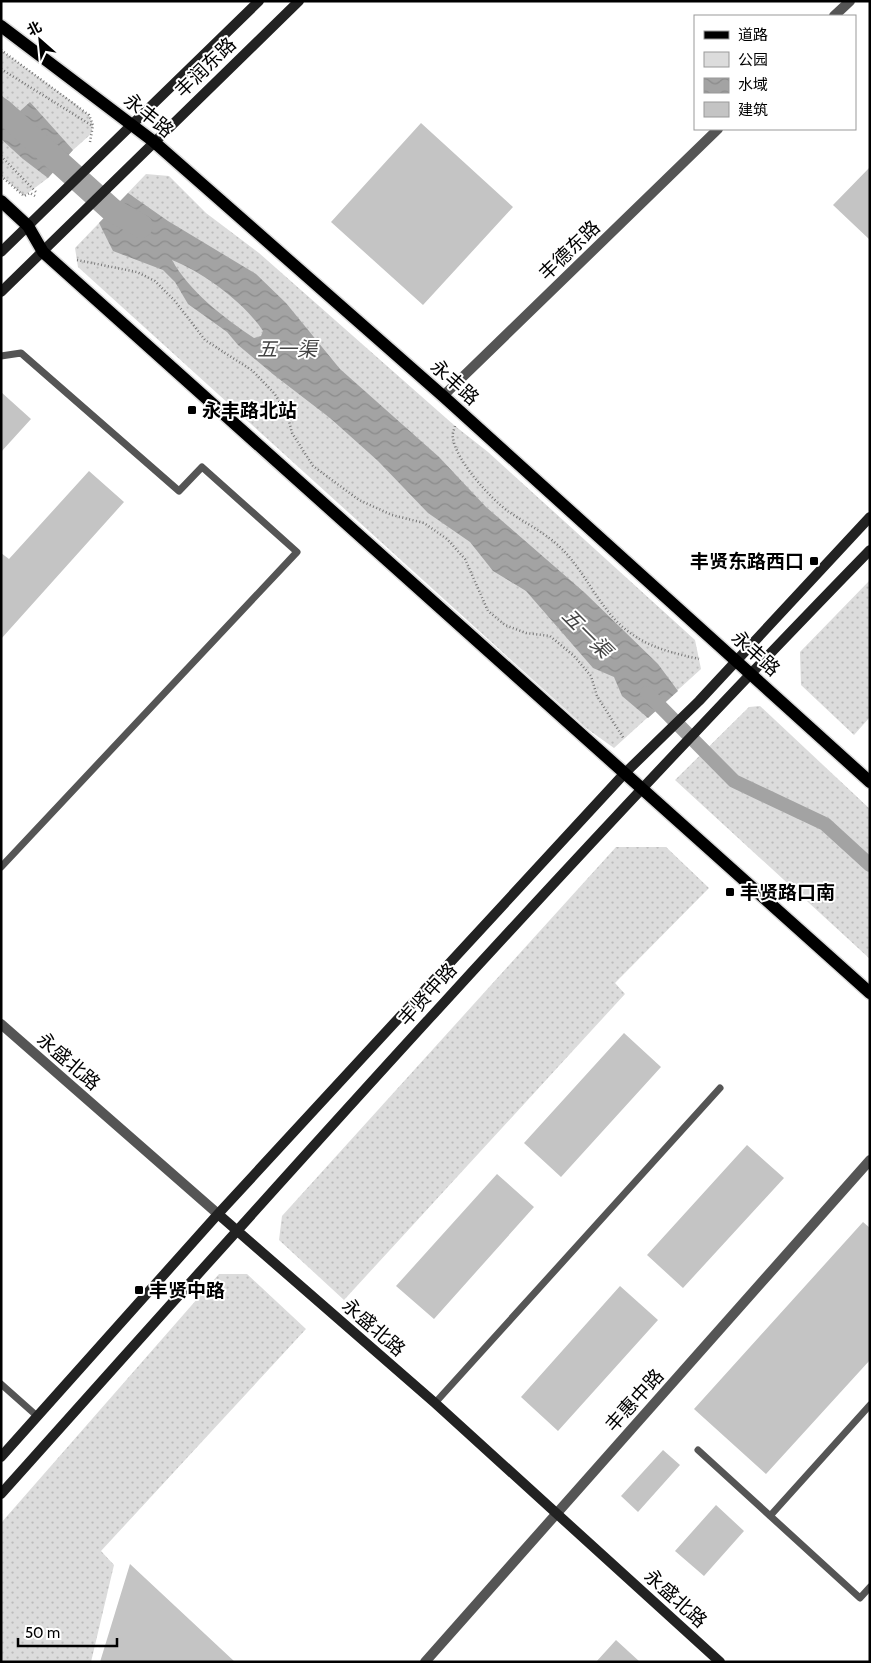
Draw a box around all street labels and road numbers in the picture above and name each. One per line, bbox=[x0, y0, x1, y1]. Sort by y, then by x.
street label: 丰润东路 bbox=[170, 33, 241, 102]
street label: 永丰路 bbox=[119, 89, 178, 142]
street label: 丰德东路 bbox=[534, 216, 605, 285]
street label: 永丰路 bbox=[426, 355, 484, 410]
street label: 永丰路 bbox=[727, 626, 785, 681]
street label: 丰贤中路 bbox=[393, 958, 461, 1030]
street label: 永盛北路 bbox=[32, 1028, 105, 1095]
street label: 永盛北路 bbox=[337, 1294, 410, 1361]
street label: 丰惠中路 bbox=[600, 1364, 668, 1436]
street label: 永盛北路 bbox=[640, 1564, 712, 1632]

